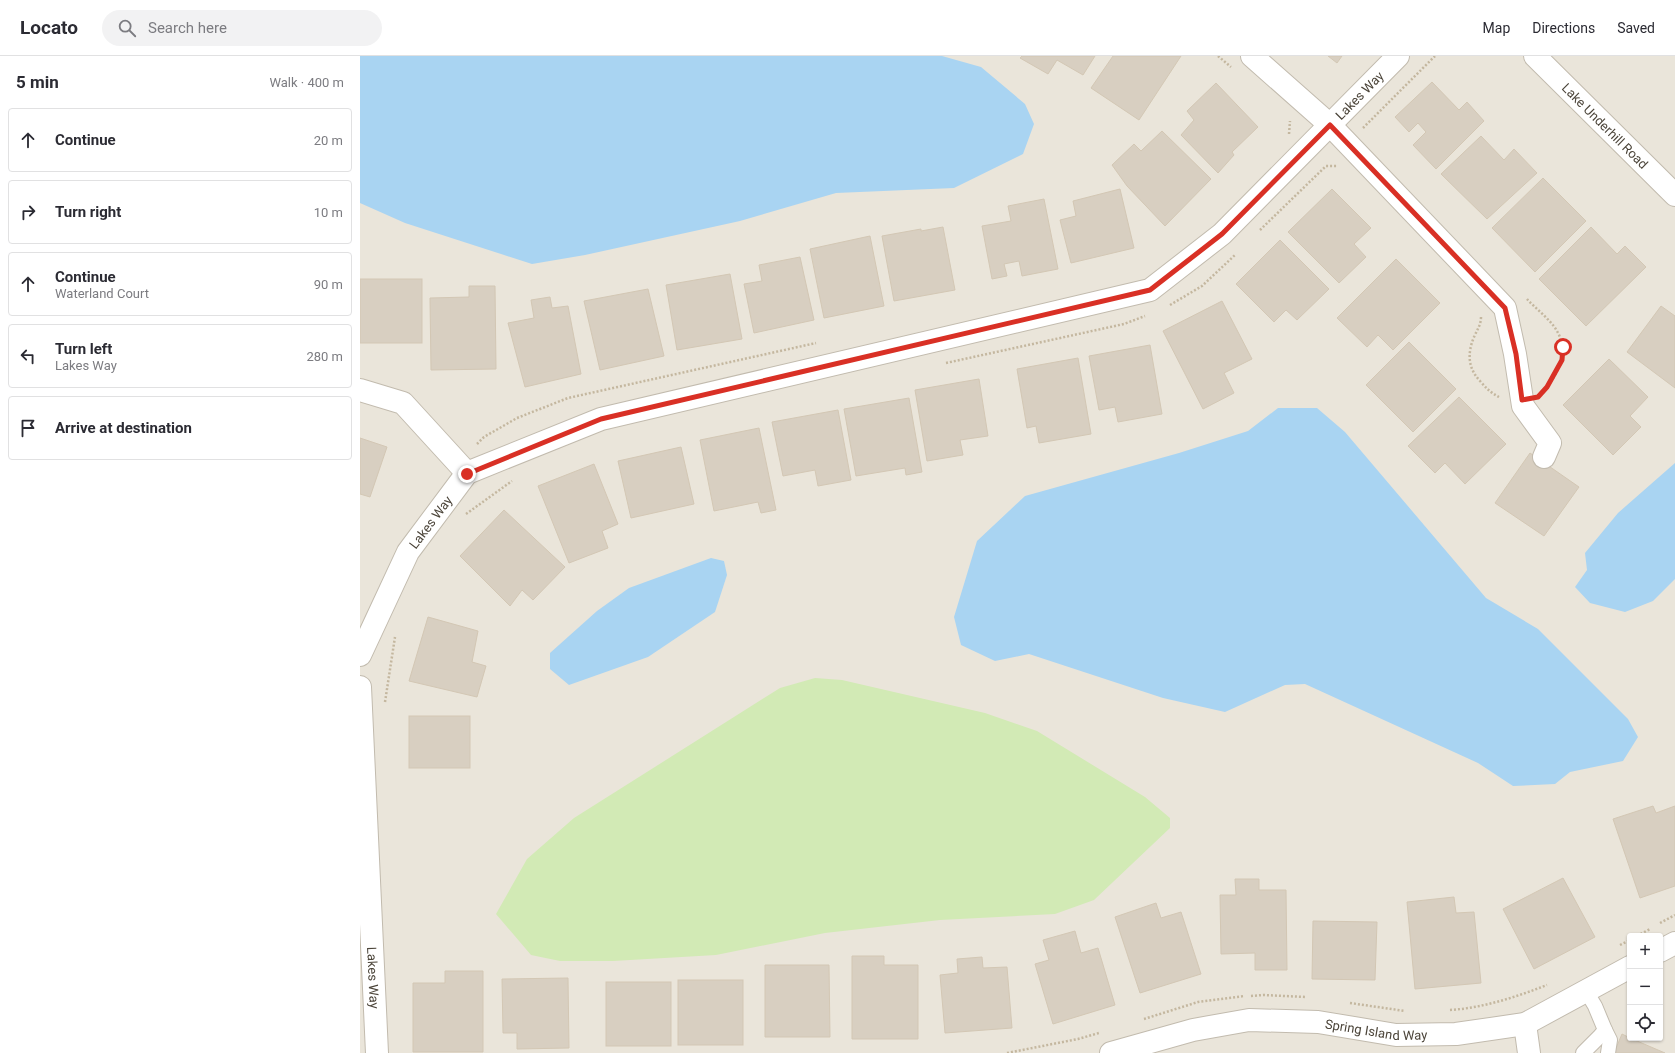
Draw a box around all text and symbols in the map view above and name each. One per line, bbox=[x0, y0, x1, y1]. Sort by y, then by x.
search box bbox=[102, 10, 382, 46]
text: Locato bbox=[20, 16, 78, 39]
icon: search bbox=[116, 17, 138, 39]
text: Search here bbox=[148, 19, 227, 37]
text: Map bbox=[1483, 20, 1510, 36]
text: Directions bbox=[1532, 20, 1595, 36]
text: Saved bbox=[1617, 20, 1655, 36]
street label: Lakes Way bbox=[1332, 68, 1386, 123]
text: 5 min bbox=[16, 72, 59, 92]
text: Walk · 400 m bbox=[269, 75, 344, 90]
street label: Lake Underhill Road bbox=[1559, 80, 1651, 172]
icon: ahead bbox=[17, 129, 39, 151]
text: Continue bbox=[55, 131, 116, 149]
text: 20 m bbox=[314, 133, 343, 148]
icon: right bbox=[17, 201, 39, 223]
text: Turn right bbox=[55, 203, 121, 221]
text: 10 m bbox=[314, 205, 343, 220]
text: Continue bbox=[55, 268, 116, 286]
icon: ahead bbox=[17, 273, 39, 295]
text: 90 m bbox=[314, 277, 343, 292]
text: Waterland Court bbox=[55, 286, 149, 301]
route start bbox=[1554, 338, 1572, 356]
text: Turn left bbox=[55, 340, 112, 358]
icon: left bbox=[17, 345, 39, 367]
text: 280 m bbox=[306, 349, 343, 364]
text: Lakes Way bbox=[55, 358, 117, 373]
icon: arrive bbox=[17, 417, 39, 439]
text: Arrive at destination bbox=[55, 419, 192, 437]
route end bbox=[458, 465, 476, 483]
street label: Lakes Way bbox=[406, 493, 455, 551]
map controls bbox=[1627, 933, 1663, 1041]
button: + bbox=[1627, 933, 1663, 969]
street label: Lakes Way bbox=[365, 946, 382, 1009]
button: − bbox=[1627, 969, 1663, 1005]
button: locate bbox=[1627, 1005, 1663, 1041]
street label: Spring Island Way bbox=[1324, 1016, 1428, 1043]

